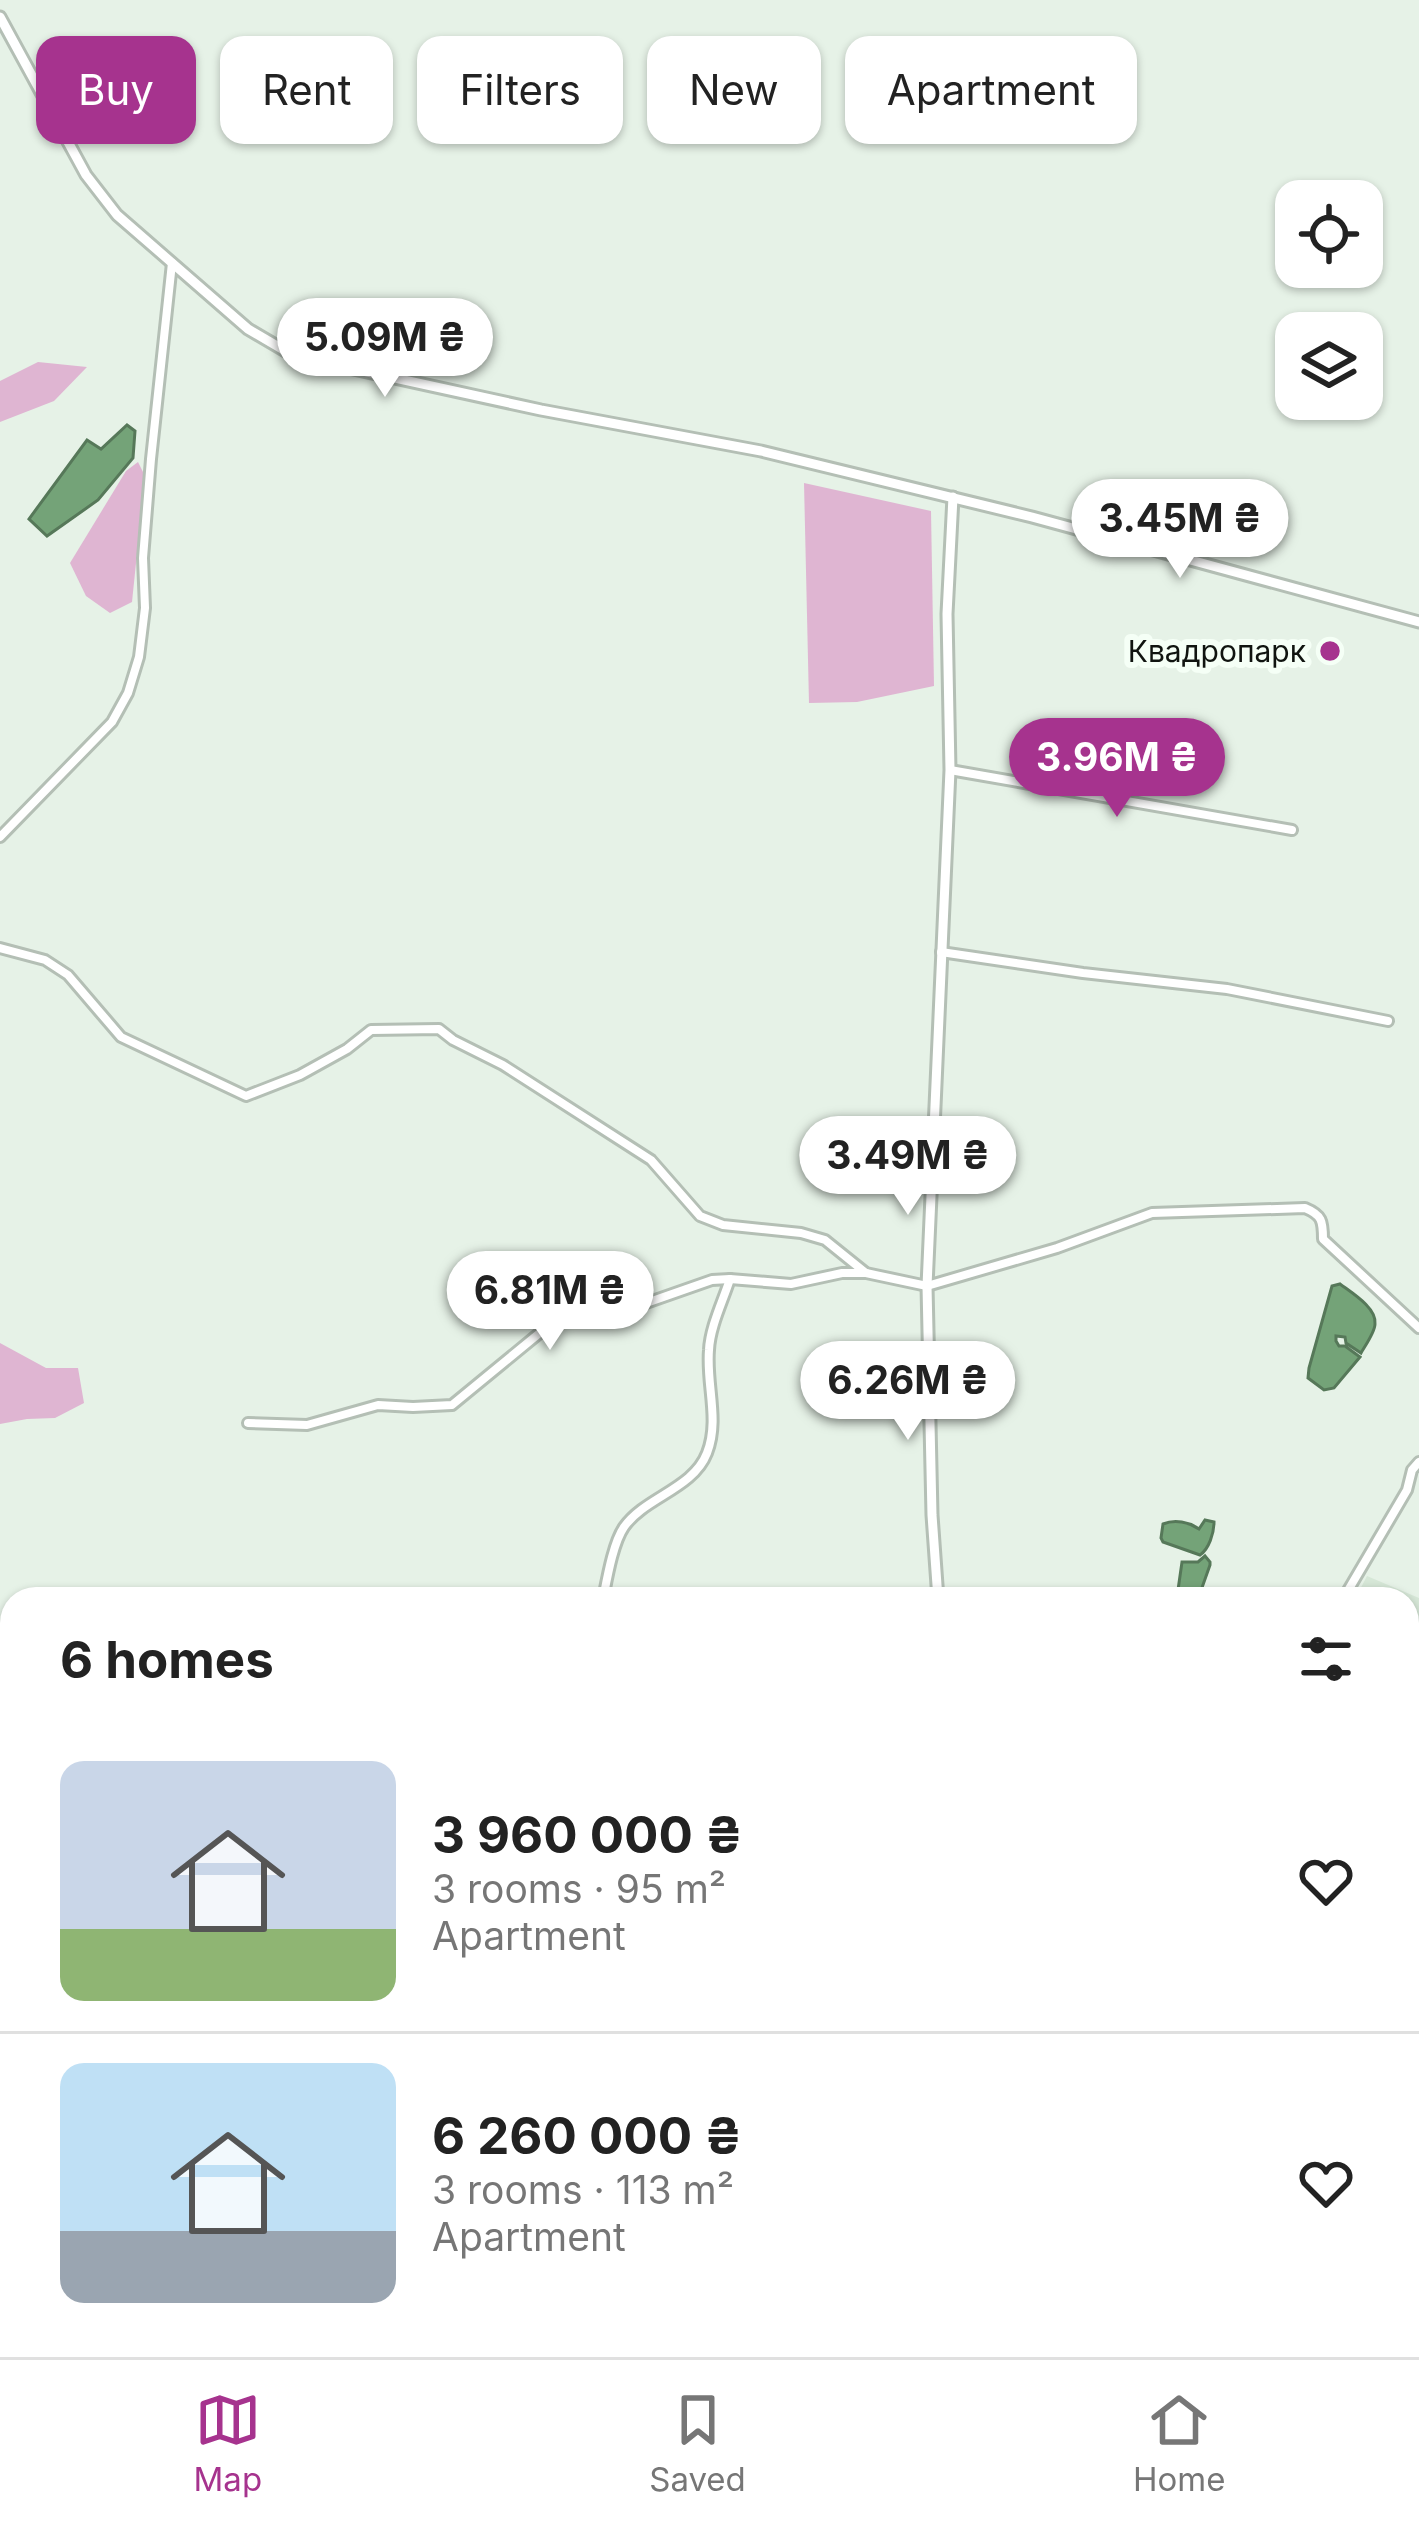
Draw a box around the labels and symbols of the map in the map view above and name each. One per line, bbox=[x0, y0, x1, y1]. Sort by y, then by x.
pin: 5.09M ₴ bbox=[274, 298, 496, 400]
pin: 3.45M ₴ bbox=[1069, 479, 1291, 581]
place label: Квадропарк bbox=[1128, 633, 1306, 669]
marker: Квадропарк bbox=[1317, 638, 1343, 664]
pin: 3.96M ₴ bbox=[1006, 718, 1228, 820]
pin: 3.49M ₴ bbox=[797, 1116, 1019, 1218]
pin: 6.81M ₴ bbox=[439, 1251, 661, 1353]
pin: 6.26M ₴ bbox=[797, 1341, 1019, 1443]

